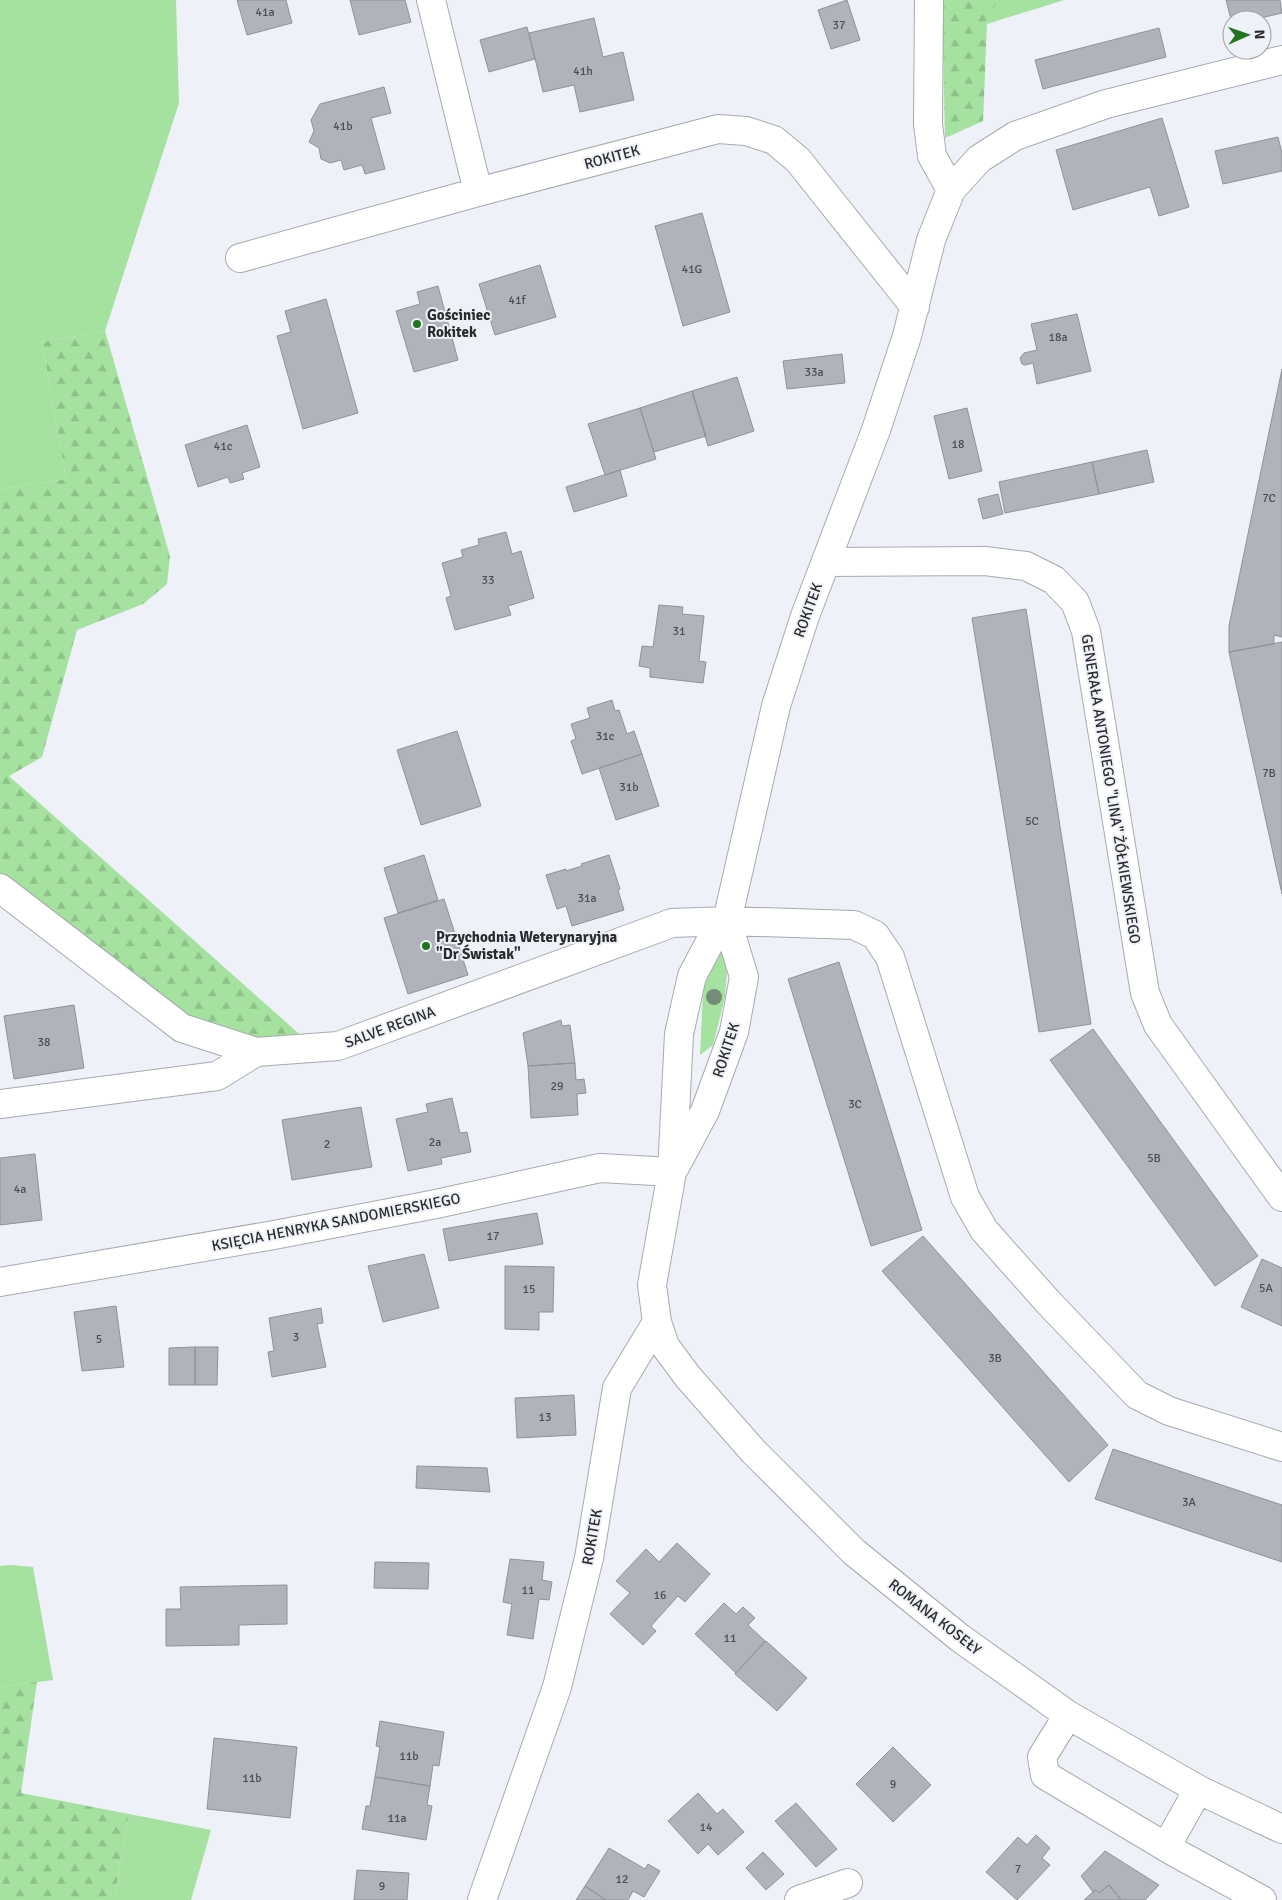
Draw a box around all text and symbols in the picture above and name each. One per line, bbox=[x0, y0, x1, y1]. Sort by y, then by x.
house number: 41a bbox=[255, 5, 275, 20]
north arrow bbox=[1222, 10, 1272, 60]
house number: 37 bbox=[833, 18, 845, 33]
text: N bbox=[1251, 29, 1268, 40]
house number: 41h bbox=[573, 64, 593, 79]
house number: 41b bbox=[333, 119, 353, 134]
street label: ROKITEK bbox=[582, 141, 642, 173]
house number: 41G bbox=[682, 262, 702, 277]
house number: 41f bbox=[509, 293, 526, 308]
place label: Gościniec Rokitek bbox=[427, 306, 490, 341]
marker: Gościniec Rokitek bbox=[411, 318, 423, 330]
house number: 18a bbox=[1048, 330, 1068, 345]
house number: 33a bbox=[804, 365, 824, 380]
house number: 18 bbox=[952, 437, 964, 452]
house number: 41c bbox=[214, 439, 233, 454]
house number: 7C bbox=[1262, 491, 1276, 506]
house number: 33 bbox=[482, 573, 494, 588]
street label: ROKITEK bbox=[790, 580, 826, 640]
house number: 31 bbox=[673, 624, 685, 639]
street label: GENERAŁA ANTONIEGO "LINA" ŻÓŁKIEWSKIEGO bbox=[1078, 633, 1145, 945]
house number: 31c bbox=[596, 729, 615, 744]
house number: 7B bbox=[1262, 766, 1276, 781]
house number: 31b bbox=[619, 780, 639, 795]
house number: 5C bbox=[1025, 814, 1039, 829]
house number: 31a bbox=[577, 891, 597, 906]
place label: Przychodnia Weterynaryjna "Dr Świstak" bbox=[436, 928, 618, 963]
marker: Przychodnia Weterynaryjna "Dr Świstak" bbox=[420, 940, 432, 952]
street label: SALVE REGINA bbox=[342, 1002, 438, 1052]
street label: ROKITEK bbox=[709, 1020, 743, 1080]
house number: 38 bbox=[38, 1035, 50, 1050]
house number: 29 bbox=[551, 1079, 563, 1094]
house number: 3C bbox=[848, 1097, 862, 1112]
house number: 2a bbox=[429, 1135, 441, 1150]
house number: 2 bbox=[324, 1137, 330, 1152]
house number: 5B bbox=[1147, 1151, 1161, 1166]
house number: 4a bbox=[14, 1182, 26, 1197]
street label: KSIĘCIA HENRYKA SANDOMIERSKIEGO bbox=[210, 1189, 462, 1255]
house number: 17 bbox=[487, 1229, 499, 1244]
house number: 5A bbox=[1259, 1281, 1274, 1296]
house number: 15 bbox=[523, 1282, 535, 1297]
house number: 3 bbox=[293, 1330, 299, 1345]
house number: 5 bbox=[96, 1332, 102, 1347]
house number: 3B bbox=[988, 1351, 1002, 1366]
house number: 13 bbox=[539, 1410, 551, 1425]
house number: 3A bbox=[1182, 1495, 1197, 1510]
street label: ROKITEK bbox=[578, 1507, 606, 1567]
street label: ROMANA KOSEŁY bbox=[885, 1575, 985, 1659]
house number: 11 bbox=[522, 1583, 534, 1598]
house number: 16 bbox=[654, 1588, 666, 1603]
house number: 11 bbox=[724, 1631, 736, 1646]
house number: 11b bbox=[399, 1749, 419, 1764]
house number: 11b bbox=[242, 1771, 262, 1786]
house number: 9 bbox=[890, 1777, 896, 1792]
house number: 11a bbox=[387, 1811, 407, 1826]
house number: 14 bbox=[700, 1820, 713, 1835]
house number: 7 bbox=[1015, 1862, 1021, 1877]
house number: 12 bbox=[616, 1872, 628, 1887]
house number: 9 bbox=[379, 1879, 385, 1894]

